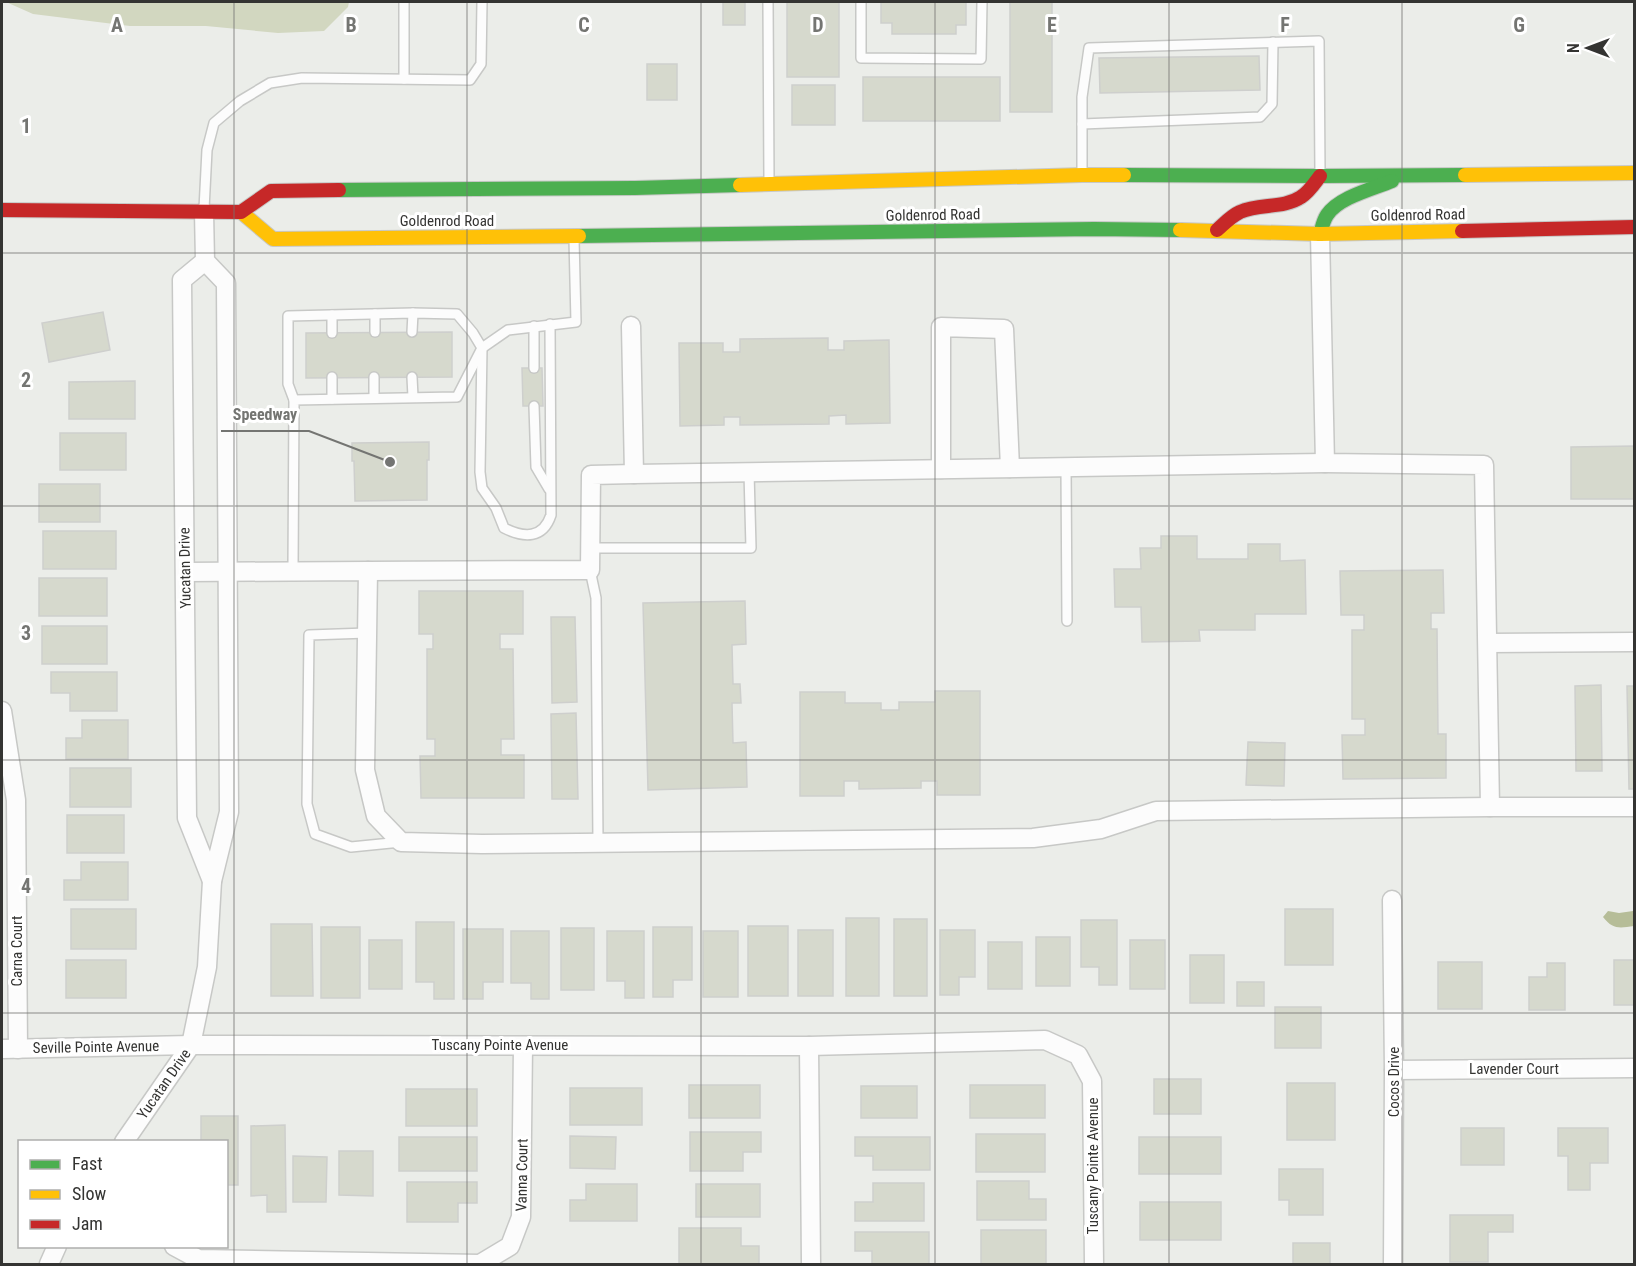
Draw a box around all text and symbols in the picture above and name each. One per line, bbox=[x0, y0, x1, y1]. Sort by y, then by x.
text: A bbox=[111, 13, 123, 37]
text: B bbox=[345, 13, 357, 37]
text: C bbox=[578, 13, 590, 37]
text: D bbox=[812, 13, 824, 37]
text: E bbox=[1047, 13, 1057, 37]
text: F bbox=[1280, 13, 1290, 37]
text: G bbox=[1513, 13, 1525, 37]
north arrow bbox=[1558, 18, 1618, 78]
text: N bbox=[1564, 43, 1583, 53]
text: 1 bbox=[21, 114, 31, 138]
street label: Goldenrod Road bbox=[886, 205, 980, 225]
street label: Goldenrod Road bbox=[1371, 205, 1465, 225]
street label: Goldenrod Road bbox=[400, 212, 494, 230]
text: 2 bbox=[21, 368, 31, 392]
callout: Speedway bbox=[221, 397, 309, 431]
text: Speedway bbox=[233, 405, 297, 424]
street label: Yucatan Drive bbox=[175, 527, 195, 609]
text: 3 bbox=[21, 621, 31, 645]
text: 4 bbox=[21, 874, 31, 898]
street label: Carna Court bbox=[8, 916, 26, 986]
street label: Tuscany Pointe Avenue bbox=[432, 1036, 568, 1054]
street label: Seville Pointe Avenue bbox=[33, 1037, 159, 1057]
street label: Yucatan Drive bbox=[133, 1046, 195, 1122]
street label: Cocos Drive bbox=[1385, 1047, 1403, 1117]
street label: Lavender Court bbox=[1469, 1060, 1559, 1078]
street label: Tuscany Pointe Avenue bbox=[1084, 1098, 1102, 1234]
street label: Vanna Court bbox=[512, 1138, 532, 1212]
legend bbox=[18, 1140, 228, 1248]
text: Fast bbox=[72, 1153, 103, 1174]
text: Slow bbox=[72, 1183, 107, 1204]
text: Jam bbox=[72, 1213, 103, 1234]

